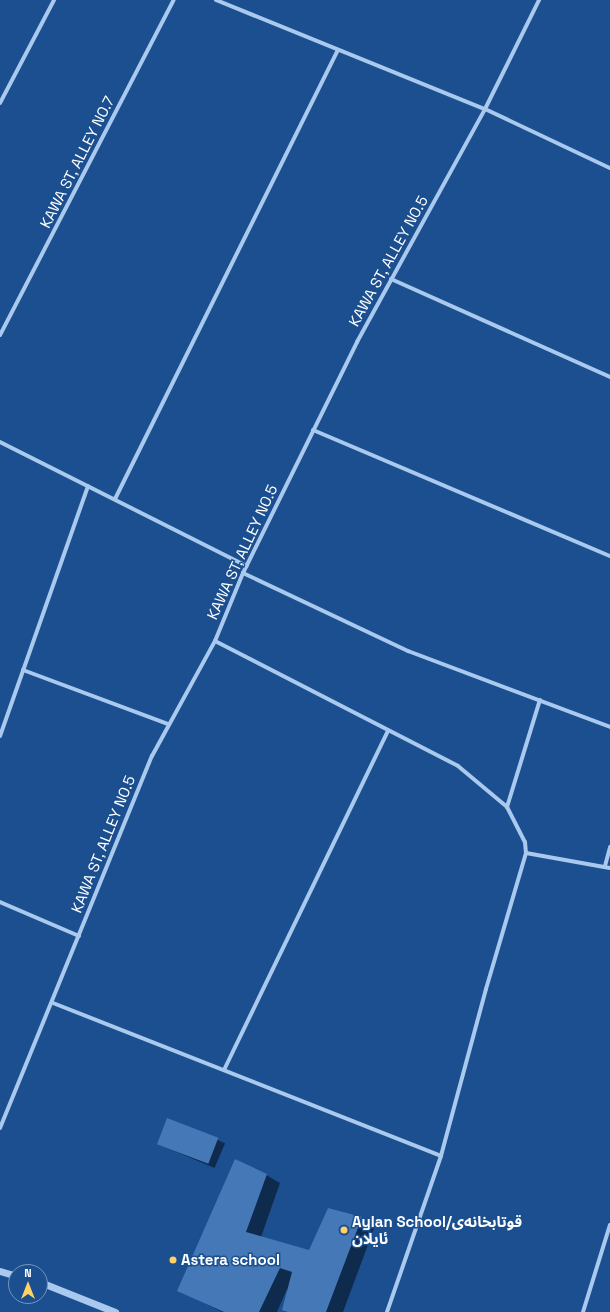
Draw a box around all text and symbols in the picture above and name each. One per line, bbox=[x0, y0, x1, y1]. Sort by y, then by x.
street label: KAWA ST, ALLEY NO.7 bbox=[36, 93, 118, 231]
street label: KAWA ST, ALLEY NO.5 bbox=[344, 192, 432, 330]
street label: KAWA ST, ALLEY NO.5 bbox=[203, 481, 281, 623]
street label: KAWA ST, ALLEY NO.5 bbox=[67, 772, 139, 916]
place label: Aylan School/قوتابخانەی ئایلان bbox=[352, 1212, 522, 1247]
marker: Aylan School/قوتابخانەی ئایلان bbox=[339, 1225, 349, 1235]
place label: Astera school bbox=[181, 1251, 280, 1269]
marker: Astera school bbox=[168, 1255, 178, 1265]
north arrow bbox=[8, 1264, 48, 1304]
text: N bbox=[24, 1266, 32, 1280]

